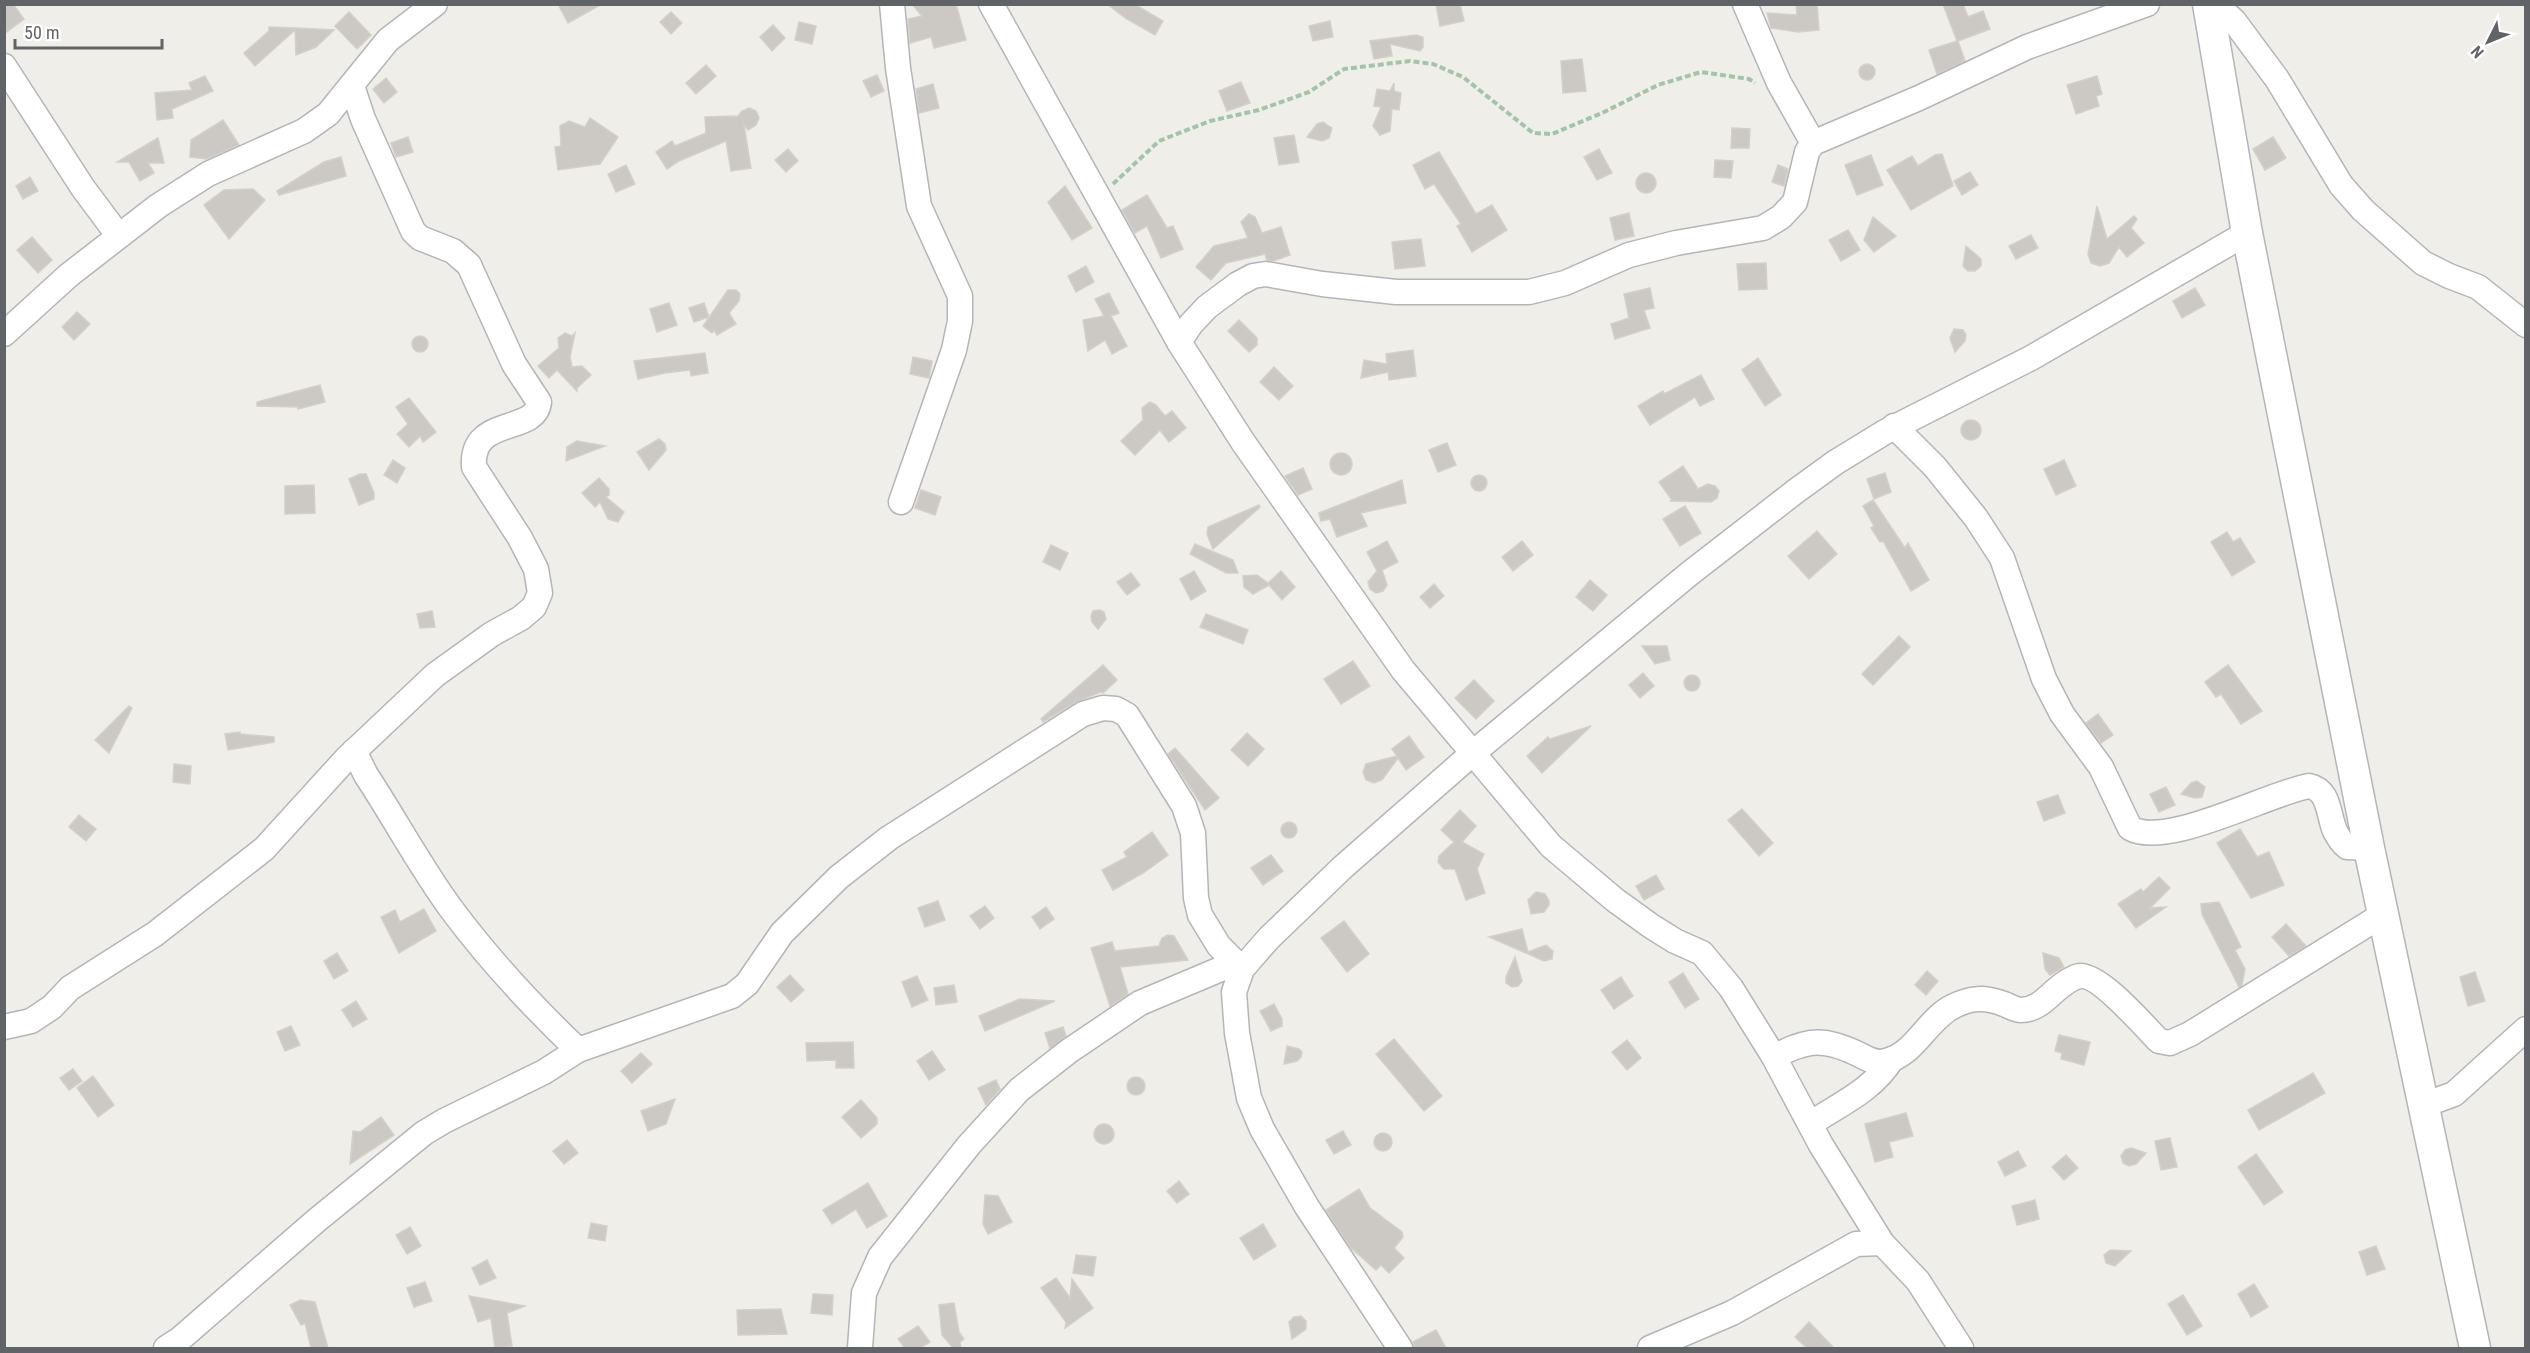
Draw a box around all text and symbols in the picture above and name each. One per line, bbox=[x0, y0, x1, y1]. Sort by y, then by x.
scale bar bbox=[15, 12, 162, 50]
north arrow bbox=[2458, 12, 2518, 72]
text: 50 m bbox=[24, 22, 59, 43]
text: N bbox=[2467, 42, 2488, 62]

